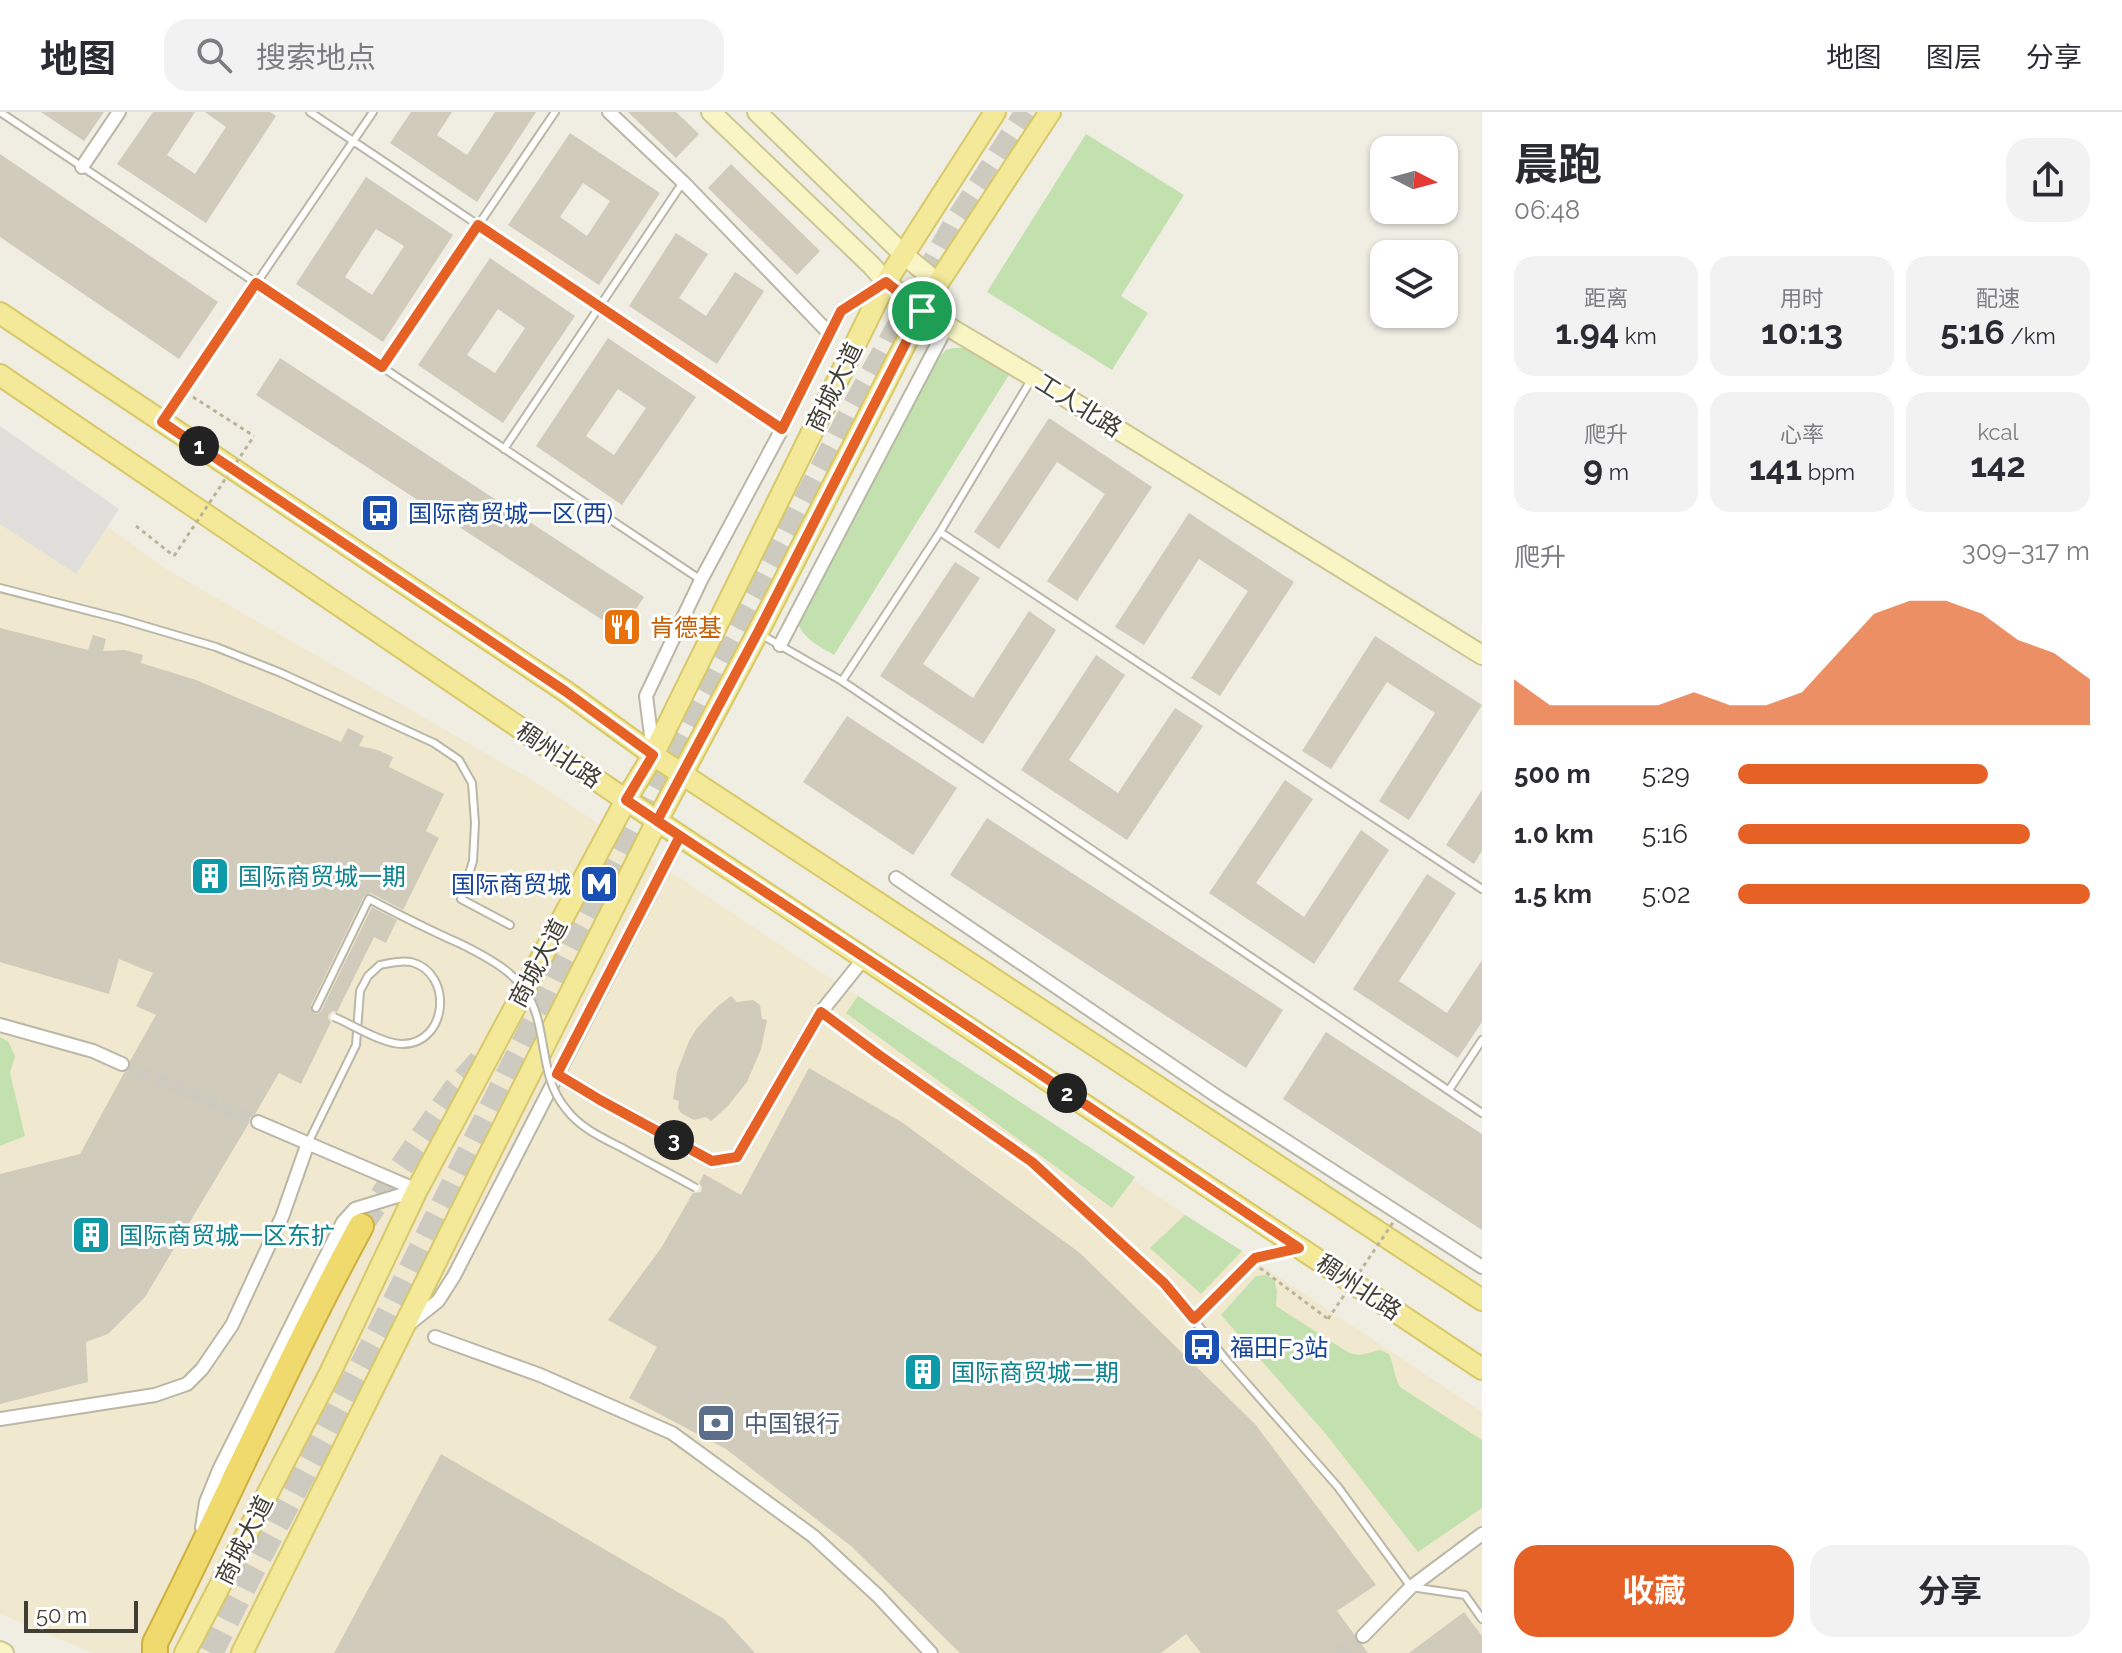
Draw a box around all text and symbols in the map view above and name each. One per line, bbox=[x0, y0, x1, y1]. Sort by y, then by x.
search box bbox=[164, 19, 724, 91]
icon: search bbox=[192, 33, 236, 77]
text: 地图 bbox=[40, 36, 116, 81]
text: 搜索地点 bbox=[256, 40, 376, 75]
text: 地图 bbox=[1826, 41, 1882, 74]
text: 图层 bbox=[1926, 41, 1982, 74]
text: 分享 bbox=[2026, 41, 2082, 74]
north arrow bbox=[1370, 136, 1458, 224]
map controls bbox=[1370, 136, 1458, 328]
button: share bbox=[2006, 138, 2090, 222]
text: 晨跑 bbox=[1514, 139, 1602, 190]
text: 06:48 bbox=[1514, 195, 1580, 225]
button: layers bbox=[1370, 240, 1458, 328]
pin bbox=[888, 277, 956, 345]
text: 距离 bbox=[1584, 285, 1628, 311]
text: 用时 bbox=[1780, 285, 1824, 311]
text: 配速 bbox=[1976, 285, 2020, 311]
icon: arrive bbox=[900, 289, 944, 333]
text: 1.94 bbox=[1555, 312, 1619, 352]
text: 10:13 bbox=[1761, 312, 1843, 352]
text: 5:16 bbox=[1940, 312, 2005, 352]
text: km bbox=[1619, 323, 1657, 349]
text: /km bbox=[2005, 323, 2056, 349]
street label: 商城大道 bbox=[800, 338, 868, 436]
street label: 工人北路 bbox=[1031, 367, 1127, 443]
text: kcal bbox=[1977, 419, 2019, 445]
text: 爬升 bbox=[1584, 421, 1628, 447]
text: 心率 bbox=[1780, 421, 1824, 447]
pin: 1 bbox=[179, 426, 219, 466]
text: 1 bbox=[194, 433, 204, 459]
text: 142 bbox=[1970, 445, 2026, 485]
text: 9 bbox=[1583, 448, 1603, 488]
text: 141 bbox=[1749, 448, 1802, 488]
text: m bbox=[1603, 459, 1629, 485]
text: bpm bbox=[1802, 459, 1855, 485]
bus stop icon: 国际商贸城一区(西) bbox=[359, 492, 401, 534]
place label: 国际商贸城一区(西) bbox=[408, 499, 613, 528]
text: 309–317 m bbox=[1962, 536, 2090, 566]
text: 爬升 bbox=[1514, 542, 1566, 572]
restaurant icon: 肯德基 bbox=[601, 606, 643, 648]
place label: 肯德基 bbox=[650, 613, 722, 642]
street label: 稠州北路 bbox=[511, 716, 607, 794]
text: 500 m bbox=[1514, 759, 1591, 789]
text: 5:29 bbox=[1642, 759, 1690, 789]
text: 1.0 km bbox=[1514, 819, 1594, 849]
text: 5:16 bbox=[1642, 819, 1688, 849]
building icon: 国际商贸城一期 bbox=[189, 855, 231, 897]
place label: 国际商贸城一期 bbox=[238, 862, 406, 891]
metro station icon: 国际商贸城 bbox=[578, 863, 620, 905]
place label: 国际商贸城 bbox=[451, 870, 571, 899]
text: 1.5 km bbox=[1514, 879, 1592, 909]
text: 5:02 bbox=[1642, 879, 1691, 909]
street label: 商城大道 bbox=[503, 914, 573, 1012]
pin: 2 bbox=[1047, 1073, 1087, 1113]
text: 2 bbox=[1061, 1080, 1073, 1106]
pin: 3 bbox=[654, 1120, 694, 1160]
text: 3 bbox=[668, 1127, 680, 1153]
building icon: 国际商贸城一区东扩 bbox=[70, 1214, 112, 1256]
place label: 国际商贸城一区东扩 bbox=[119, 1221, 335, 1250]
street label: 稠州北路 bbox=[1311, 1248, 1407, 1326]
bus stop icon: 福田F3站 bbox=[1181, 1326, 1223, 1368]
place label: 福田F3站 bbox=[1230, 1333, 1328, 1362]
building icon: 国际商贸城二期 bbox=[902, 1351, 944, 1393]
place label: 国际商贸城二期 bbox=[951, 1358, 1119, 1387]
bank icon: 中国银行 bbox=[695, 1402, 737, 1444]
place label: 中国银行 bbox=[744, 1409, 840, 1438]
street label: 商城大道 bbox=[209, 1491, 279, 1589]
button: 收藏 bbox=[1514, 1545, 1794, 1637]
button: 分享 bbox=[1810, 1545, 2090, 1637]
scale bar bbox=[24, 1597, 138, 1633]
text: 50 m bbox=[36, 1602, 87, 1628]

